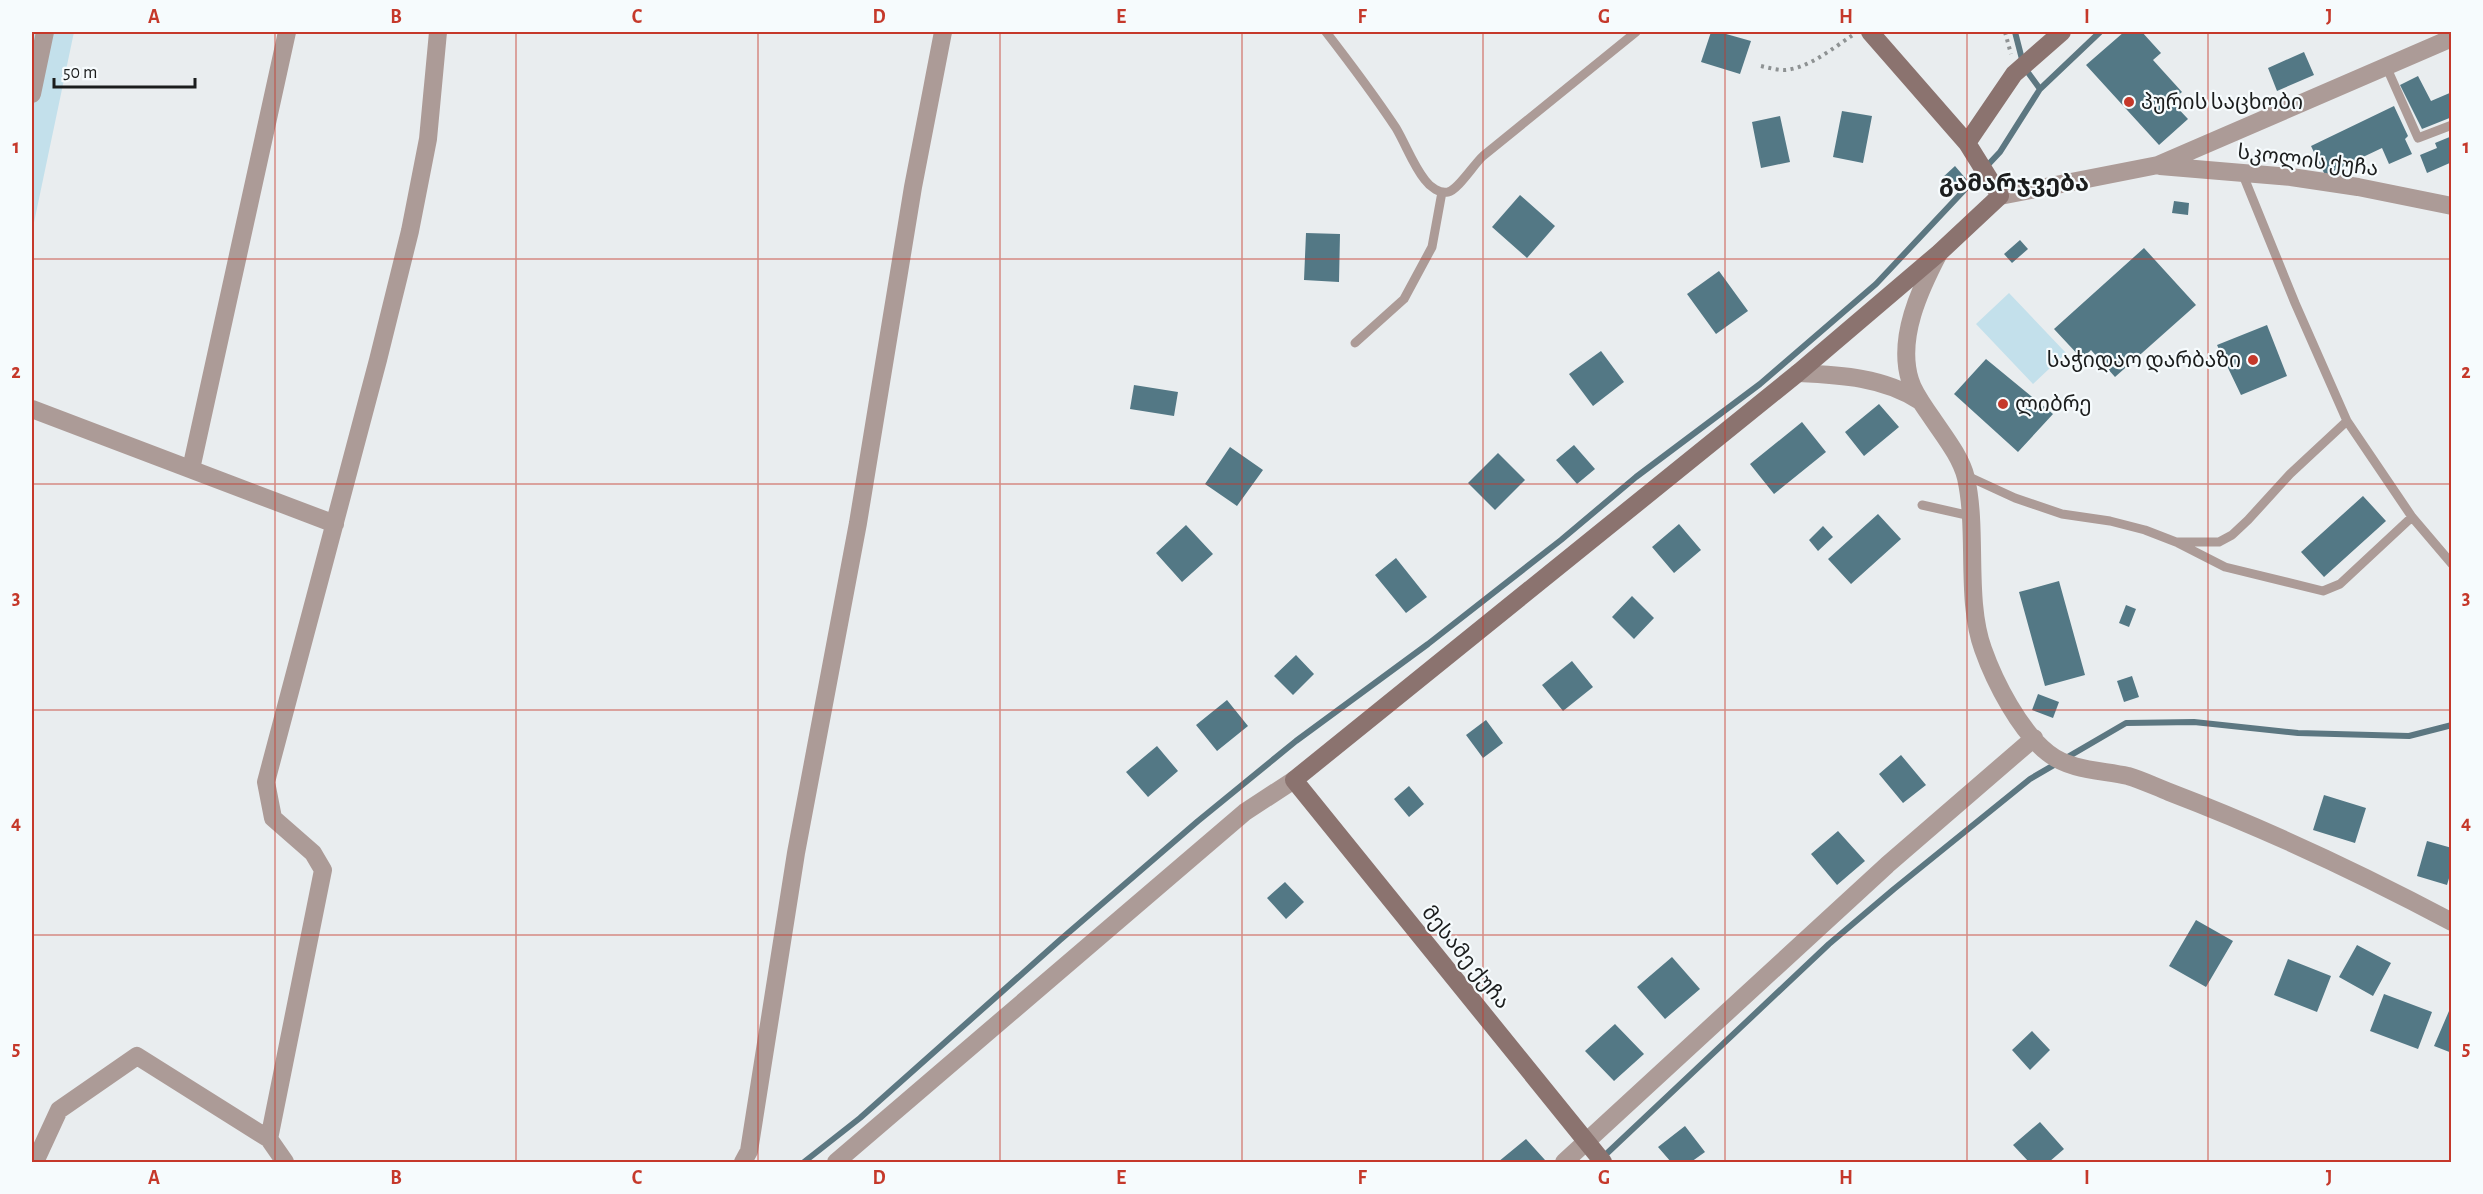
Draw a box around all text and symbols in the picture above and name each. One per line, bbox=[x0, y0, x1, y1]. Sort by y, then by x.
text: A bbox=[148, 7, 160, 27]
text: B bbox=[390, 7, 402, 27]
text: C bbox=[632, 7, 643, 27]
text: D bbox=[872, 7, 886, 27]
text: E bbox=[1116, 7, 1126, 27]
text: F bbox=[1357, 7, 1367, 27]
text: G bbox=[1598, 7, 1610, 27]
text: H bbox=[1839, 7, 1853, 27]
text: I bbox=[2084, 7, 2090, 27]
text: J bbox=[2326, 7, 2332, 27]
scale bar bbox=[54, 51, 195, 89]
text: 50 m bbox=[63, 64, 97, 82]
place label: პურის საცხობი bbox=[2141, 92, 2303, 114]
marker: პურის საცხობი bbox=[2122, 95, 2136, 109]
text: 1 bbox=[12, 137, 20, 157]
text: 1 bbox=[2462, 137, 2470, 157]
street label: სკოლის ქუჩა bbox=[2236, 141, 2380, 182]
district label: გამარჯვება bbox=[1939, 172, 2089, 197]
place label: საჭიდაო დარბაზი bbox=[2047, 350, 2241, 373]
marker: საჭიდაო დარბაზი bbox=[2246, 353, 2260, 367]
text: 2 bbox=[11, 362, 21, 382]
text: 2 bbox=[2461, 362, 2471, 382]
place label: ლიბრე bbox=[2015, 394, 2092, 417]
marker: ლიბრე bbox=[1996, 397, 2010, 411]
text: 3 bbox=[12, 588, 20, 608]
text: 3 bbox=[2462, 588, 2470, 608]
text: 4 bbox=[11, 813, 21, 833]
text: 4 bbox=[2461, 813, 2471, 833]
street label: მესამე ქუჩა bbox=[1417, 902, 1513, 1013]
text: 5 bbox=[12, 1039, 20, 1059]
text: 5 bbox=[2462, 1039, 2470, 1059]
text: A bbox=[148, 1168, 160, 1188]
text: B bbox=[390, 1168, 402, 1188]
text: C bbox=[632, 1168, 643, 1188]
text: D bbox=[872, 1168, 886, 1188]
text: E bbox=[1116, 1168, 1126, 1188]
text: F bbox=[1357, 1168, 1367, 1188]
text: G bbox=[1598, 1168, 1610, 1188]
text: H bbox=[1839, 1168, 1853, 1188]
text: I bbox=[2084, 1168, 2090, 1188]
text: J bbox=[2326, 1168, 2332, 1188]

